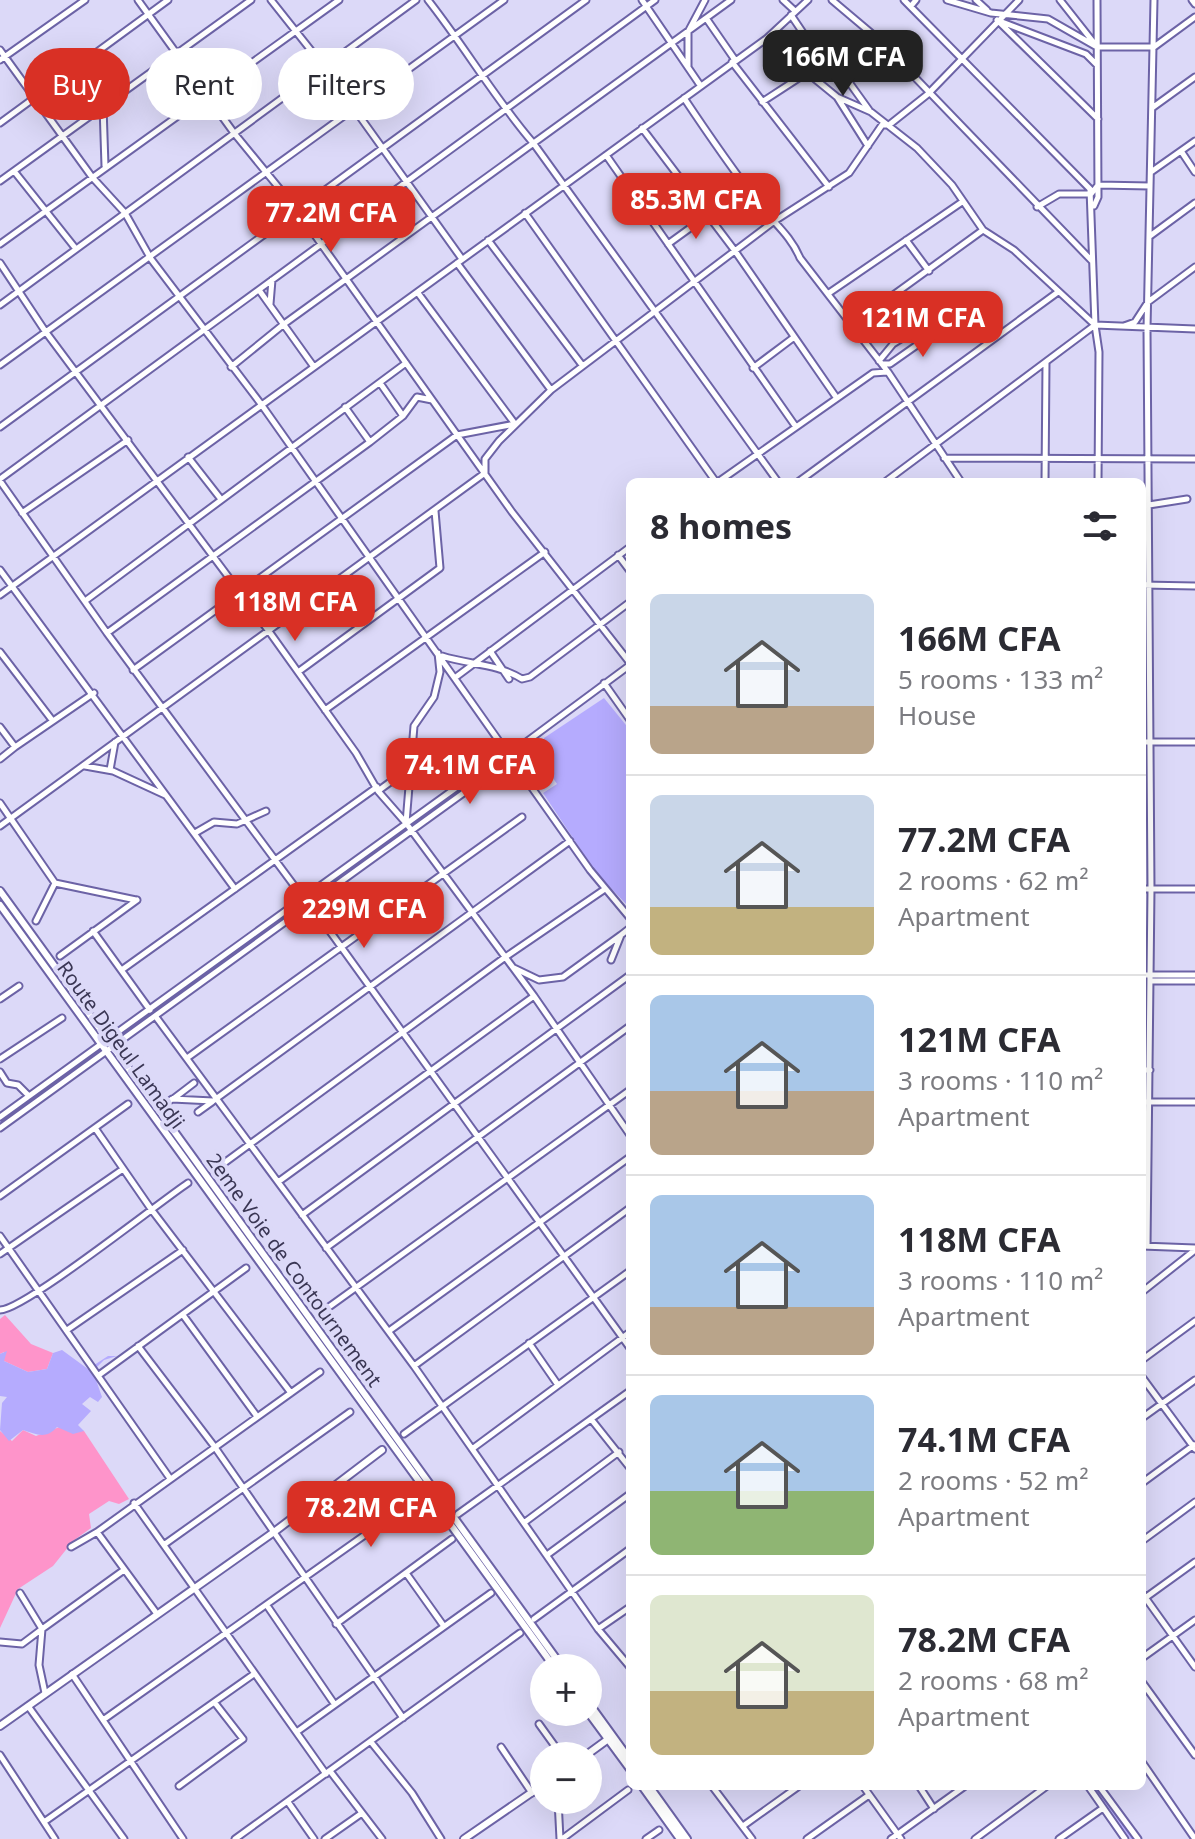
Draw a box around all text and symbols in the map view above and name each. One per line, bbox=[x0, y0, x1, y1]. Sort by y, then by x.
pin: 166M CFA bbox=[760, 30, 926, 98]
text: 166M CFA bbox=[781, 38, 905, 74]
chip: Buy bbox=[24, 48, 130, 120]
chip: Rent bbox=[146, 48, 262, 120]
chip: Filters bbox=[278, 48, 414, 120]
pin: 85.3M CFA bbox=[604, 173, 788, 241]
text: 85.3M CFA bbox=[630, 181, 762, 217]
pin: 77.2M CFA bbox=[239, 186, 423, 254]
text: 77.2M CFA bbox=[265, 194, 397, 230]
pin: 121M CFA bbox=[840, 291, 1006, 359]
text: 121M CFA bbox=[861, 299, 985, 335]
text: 8 homes bbox=[650, 503, 792, 549]
icon: filters bbox=[1078, 504, 1122, 548]
pin: 118M CFA bbox=[212, 575, 378, 643]
text: 118M CFA bbox=[233, 583, 357, 619]
text: 166M CFA bbox=[898, 615, 1061, 661]
icon: home bbox=[714, 626, 810, 722]
text: 5 rooms · 133 m² bbox=[898, 661, 1103, 697]
text: House bbox=[898, 697, 976, 733]
pin: 74.1M CFA bbox=[378, 738, 562, 806]
text: 74.1M CFA bbox=[404, 746, 536, 782]
text: 77.2M CFA bbox=[898, 816, 1070, 862]
icon: home bbox=[714, 827, 810, 923]
text: 2 rooms · 62 m² bbox=[898, 862, 1088, 898]
pin: 229M CFA bbox=[281, 882, 447, 950]
text: 229M CFA bbox=[302, 890, 426, 926]
text: Apartment bbox=[898, 898, 1030, 934]
street label: Route Digeul Lamadji bbox=[51, 956, 191, 1134]
text: 121M CFA bbox=[898, 1016, 1061, 1062]
icon: home bbox=[714, 1027, 810, 1123]
text: 3 rooms · 110 m² bbox=[898, 1062, 1103, 1098]
text: Apartment bbox=[898, 1098, 1030, 1134]
street label: 2eme Voie de Contournement bbox=[201, 1148, 388, 1392]
text: 118M CFA bbox=[898, 1216, 1061, 1262]
icon: home bbox=[714, 1227, 810, 1323]
text: 3 rooms · 110 m² bbox=[898, 1262, 1103, 1298]
text: Apartment bbox=[898, 1298, 1030, 1334]
text: 74.1M CFA bbox=[898, 1416, 1070, 1462]
icon: home bbox=[714, 1427, 810, 1523]
text: 2 rooms · 52 m² bbox=[898, 1462, 1088, 1498]
pin: 78.2M CFA bbox=[279, 1481, 463, 1549]
text: 78.2M CFA bbox=[305, 1489, 437, 1525]
text: Apartment bbox=[898, 1498, 1030, 1534]
text: 78.2M CFA bbox=[898, 1616, 1070, 1662]
icon: home bbox=[714, 1627, 810, 1723]
map controls bbox=[530, 1654, 602, 1814]
button: + bbox=[530, 1654, 602, 1726]
text: 2 rooms · 68 m² bbox=[898, 1662, 1088, 1698]
text: Apartment bbox=[898, 1698, 1030, 1734]
button: − bbox=[530, 1742, 602, 1814]

